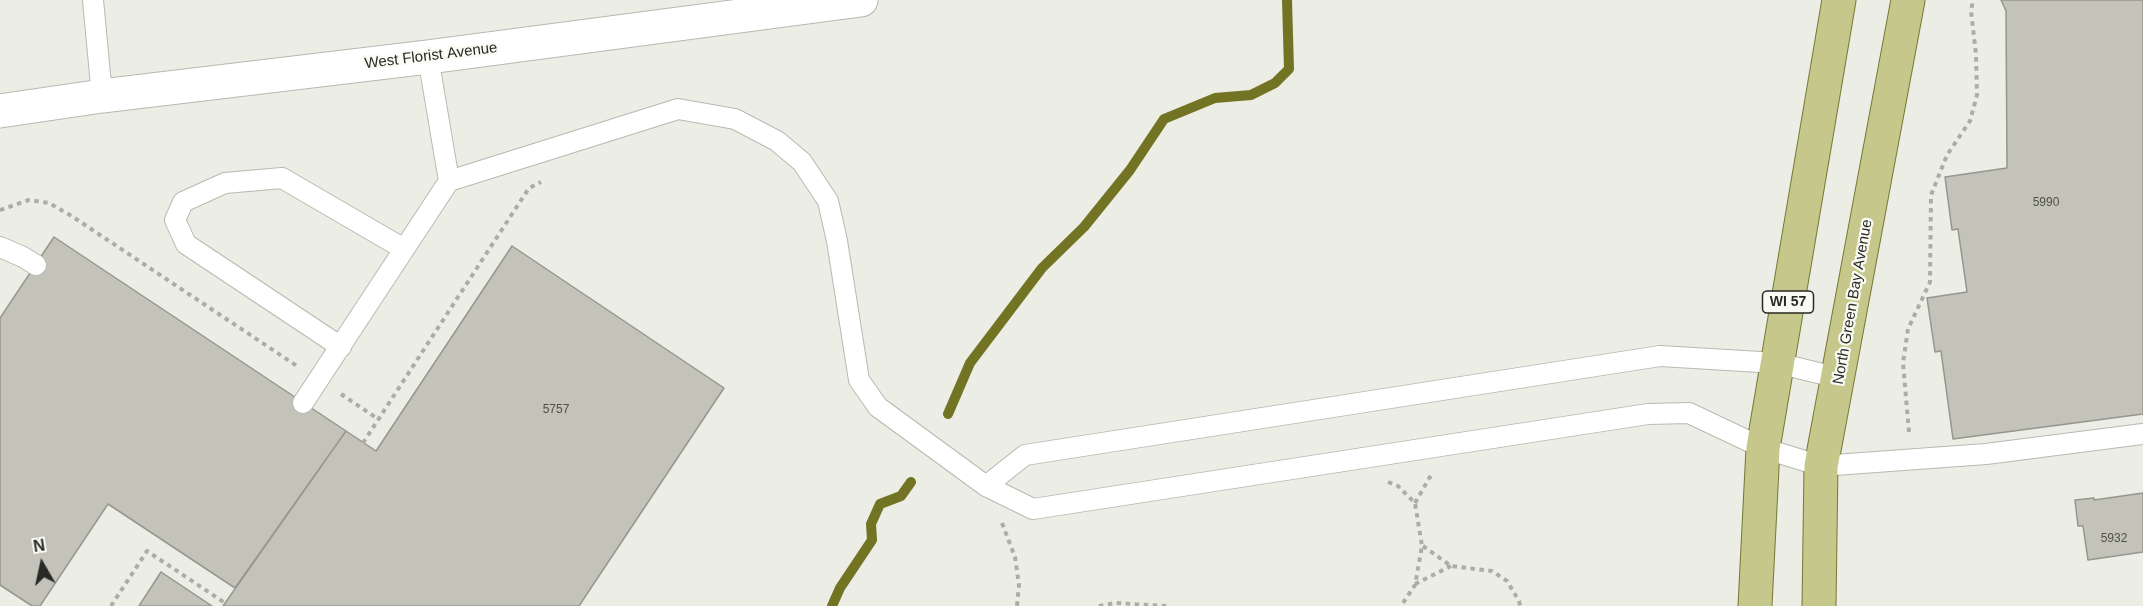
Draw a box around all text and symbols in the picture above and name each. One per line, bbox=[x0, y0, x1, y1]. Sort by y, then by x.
street label: West Florist Avenue bbox=[364, 39, 498, 73]
house number: 5990 bbox=[2033, 196, 2059, 210]
street label: North Green Bay Avenue bbox=[1830, 218, 1876, 386]
road number: WI 57 bbox=[1762, 291, 1814, 313]
house number: 5757 bbox=[543, 403, 569, 417]
house number: 5932 bbox=[2101, 532, 2127, 546]
north arrow bbox=[12, 534, 72, 594]
text: N bbox=[32, 536, 46, 555]

